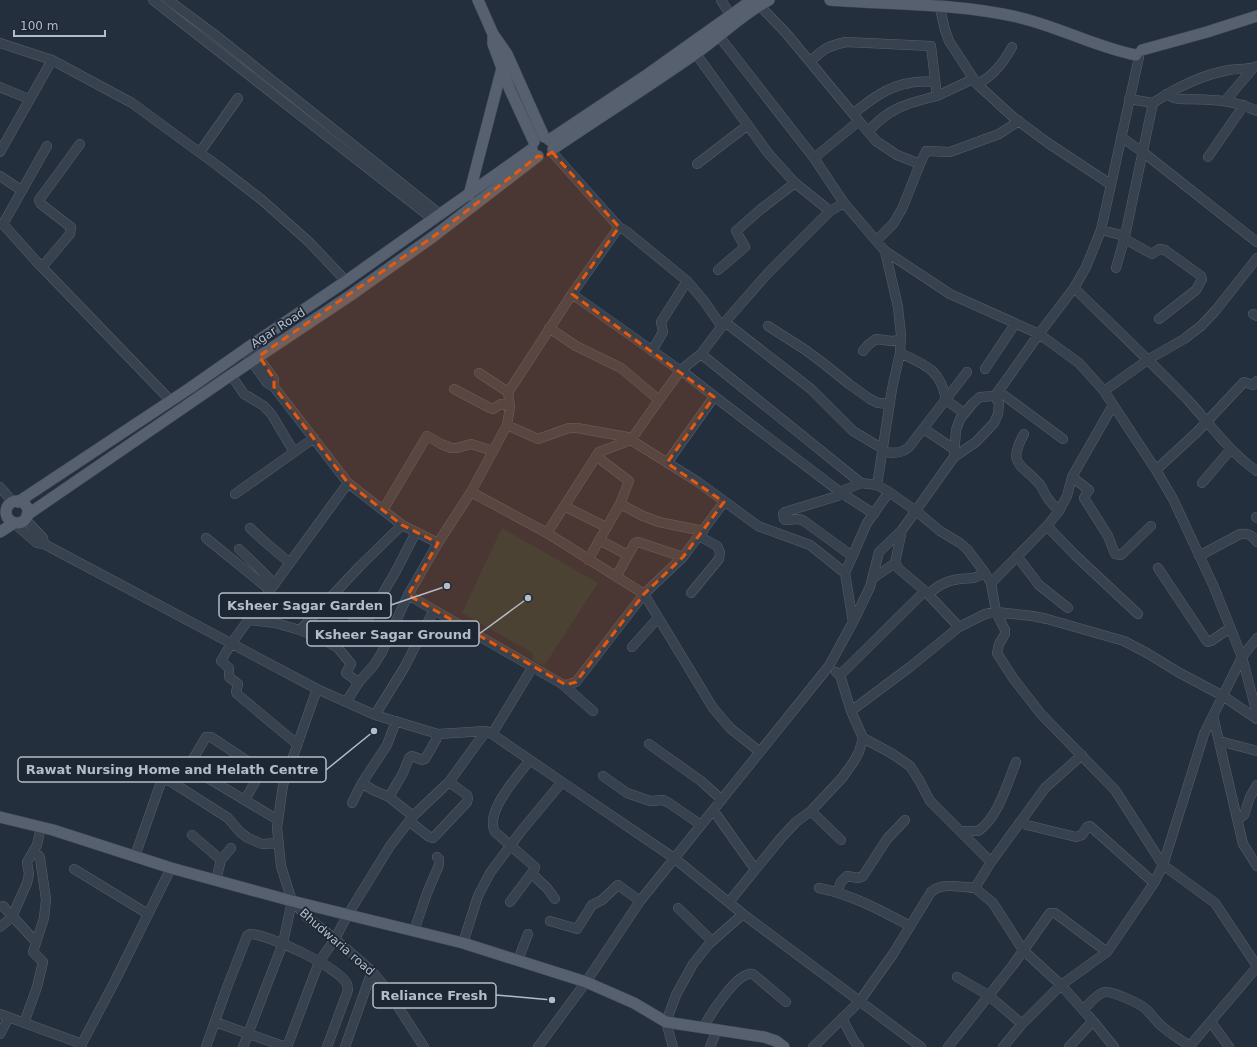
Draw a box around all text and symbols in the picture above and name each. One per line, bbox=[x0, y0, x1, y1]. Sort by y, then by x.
scale bar bbox=[14, 12, 105, 38]
text: 100 m bbox=[20, 19, 58, 33]
street label: Agar Road bbox=[248, 305, 308, 351]
callout: Ksheer Sagar Garden bbox=[219, 593, 391, 618]
text: Ksheer Sagar Garden bbox=[227, 598, 383, 613]
callout: Ksheer Sagar Ground bbox=[307, 621, 479, 646]
text: Ksheer Sagar Ground bbox=[315, 627, 471, 642]
callout: Rawat Nursing Home and Helath Centre bbox=[18, 757, 326, 782]
text: Rawat Nursing Home and Helath Centre bbox=[26, 762, 319, 777]
street label: Bhudwaria road bbox=[297, 906, 377, 978]
callout: Reliance Fresh bbox=[373, 983, 496, 1008]
text: Reliance Fresh bbox=[380, 988, 488, 1003]

